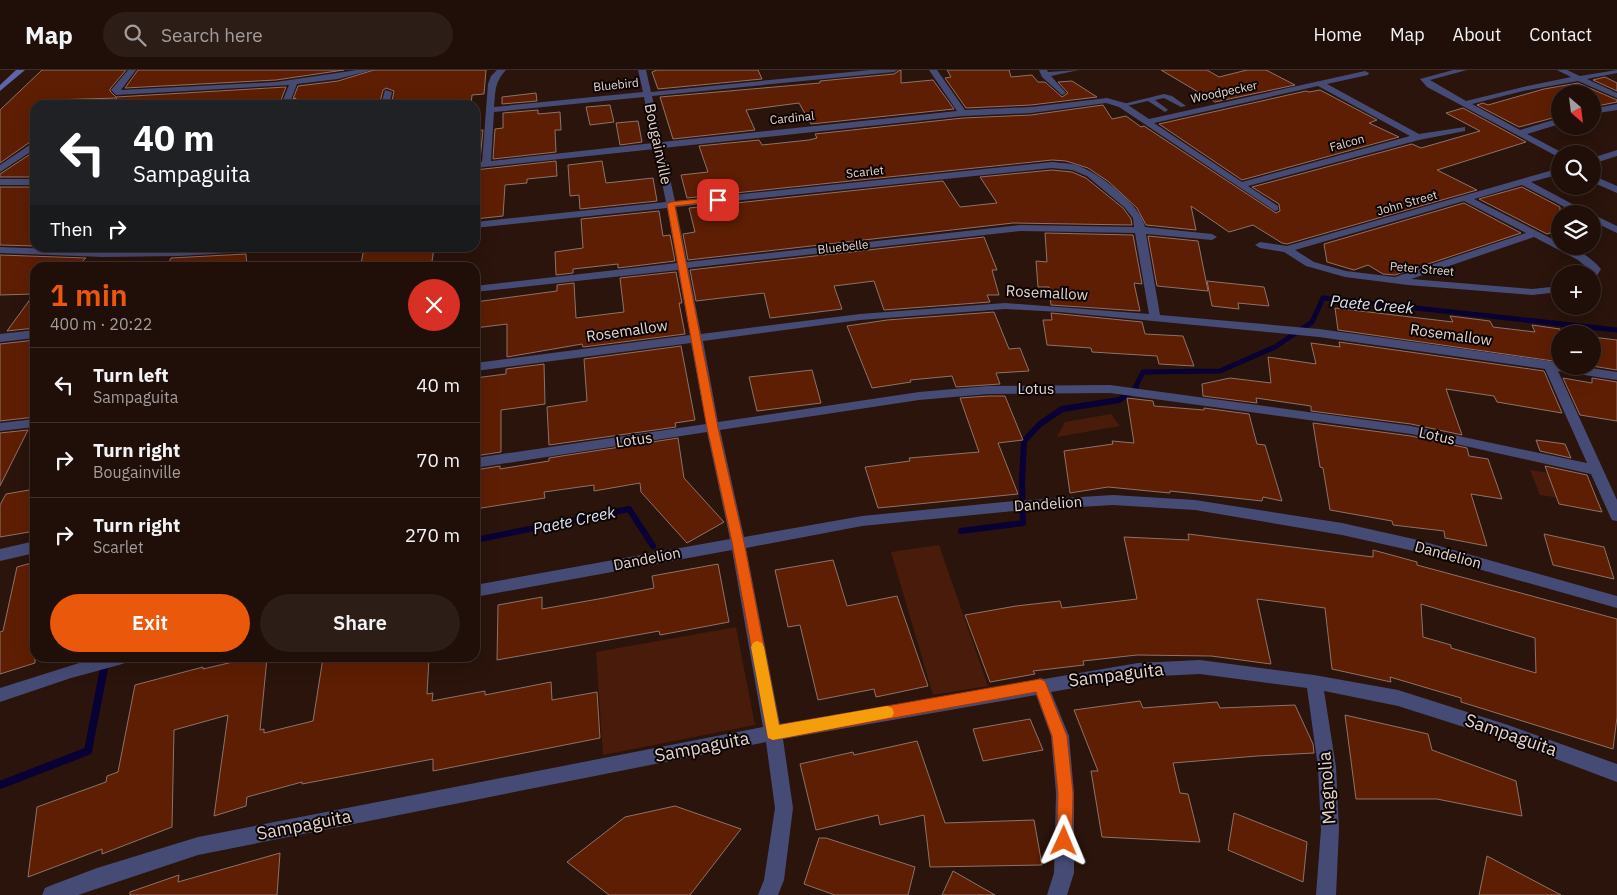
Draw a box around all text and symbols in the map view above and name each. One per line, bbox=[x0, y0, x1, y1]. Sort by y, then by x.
search box bbox=[103, 12, 453, 57]
text: Map bbox=[25, 19, 73, 51]
icon: search bbox=[121, 21, 149, 49]
text: Search here bbox=[161, 23, 263, 47]
text: Home bbox=[1314, 23, 1362, 46]
text: Map bbox=[1390, 23, 1425, 46]
text: About bbox=[1453, 23, 1501, 46]
text: Contact bbox=[1529, 23, 1592, 46]
street label: Bluebird bbox=[592, 75, 639, 94]
street label: Woodpecker bbox=[1189, 77, 1259, 106]
north arrow bbox=[1551, 85, 1601, 135]
map controls bbox=[1551, 85, 1601, 375]
street label: Bougainville bbox=[641, 102, 676, 186]
street label: Cardinal bbox=[769, 108, 815, 127]
text: 40 m bbox=[133, 115, 215, 161]
icon: left bbox=[50, 120, 115, 185]
street label: Falcon bbox=[1328, 131, 1366, 154]
button: search bbox=[1551, 145, 1601, 195]
text: Sampaguita bbox=[133, 159, 250, 188]
street label: Scarlet bbox=[845, 162, 885, 181]
pin bbox=[697, 179, 739, 221]
icon: arrive bbox=[704, 186, 732, 214]
street label: John Street bbox=[1375, 187, 1439, 218]
button: layers bbox=[1551, 205, 1601, 255]
icon: right bbox=[103, 215, 131, 243]
text: Then bbox=[50, 217, 93, 241]
street label: Bluebelle bbox=[817, 236, 870, 257]
street label: Peter Street bbox=[1389, 258, 1455, 279]
button: + bbox=[1551, 265, 1601, 315]
text: 1 min bbox=[50, 275, 128, 314]
button: close bbox=[408, 279, 460, 331]
street label: Rosemallow bbox=[1005, 281, 1089, 304]
water label: Paete Creek bbox=[1329, 290, 1415, 318]
text: 400 m · 20:22 bbox=[50, 314, 152, 334]
street label: Rosemallow bbox=[585, 315, 669, 346]
street label: Rosemallow bbox=[1409, 319, 1494, 350]
button: − bbox=[1551, 325, 1601, 375]
text: Turn left bbox=[93, 363, 169, 387]
icon: left bbox=[50, 371, 78, 399]
text: 40 m bbox=[416, 373, 460, 397]
street label: Lotus bbox=[1018, 379, 1054, 398]
text: Sampaguita bbox=[93, 387, 178, 407]
street label: Lotus bbox=[1417, 422, 1457, 449]
street label: Lotus bbox=[614, 428, 654, 451]
text: Turn right bbox=[93, 438, 180, 462]
icon: right bbox=[50, 446, 78, 474]
text: 70 m bbox=[416, 448, 460, 472]
text: Bougainville bbox=[93, 462, 181, 482]
street label: Dandelion bbox=[1013, 492, 1083, 515]
water label: Paete Creek bbox=[531, 501, 618, 538]
text: Turn right bbox=[93, 513, 180, 537]
icon: right bbox=[50, 521, 78, 549]
text: 270 m bbox=[405, 523, 460, 547]
text: Scarlet bbox=[93, 537, 144, 557]
street label: Dandelion bbox=[1413, 537, 1484, 573]
street label: Dandelion bbox=[612, 543, 682, 574]
button: Exit bbox=[50, 594, 250, 652]
button: Share bbox=[260, 594, 460, 652]
street label: Sampaguita bbox=[1067, 657, 1165, 692]
street label: Sampaguita bbox=[1462, 708, 1561, 761]
street label: Sampaguita bbox=[653, 726, 752, 767]
street label: Magnolia bbox=[1312, 750, 1341, 825]
street label: Sampaguita bbox=[255, 804, 354, 845]
position arrow bbox=[1037, 814, 1089, 866]

